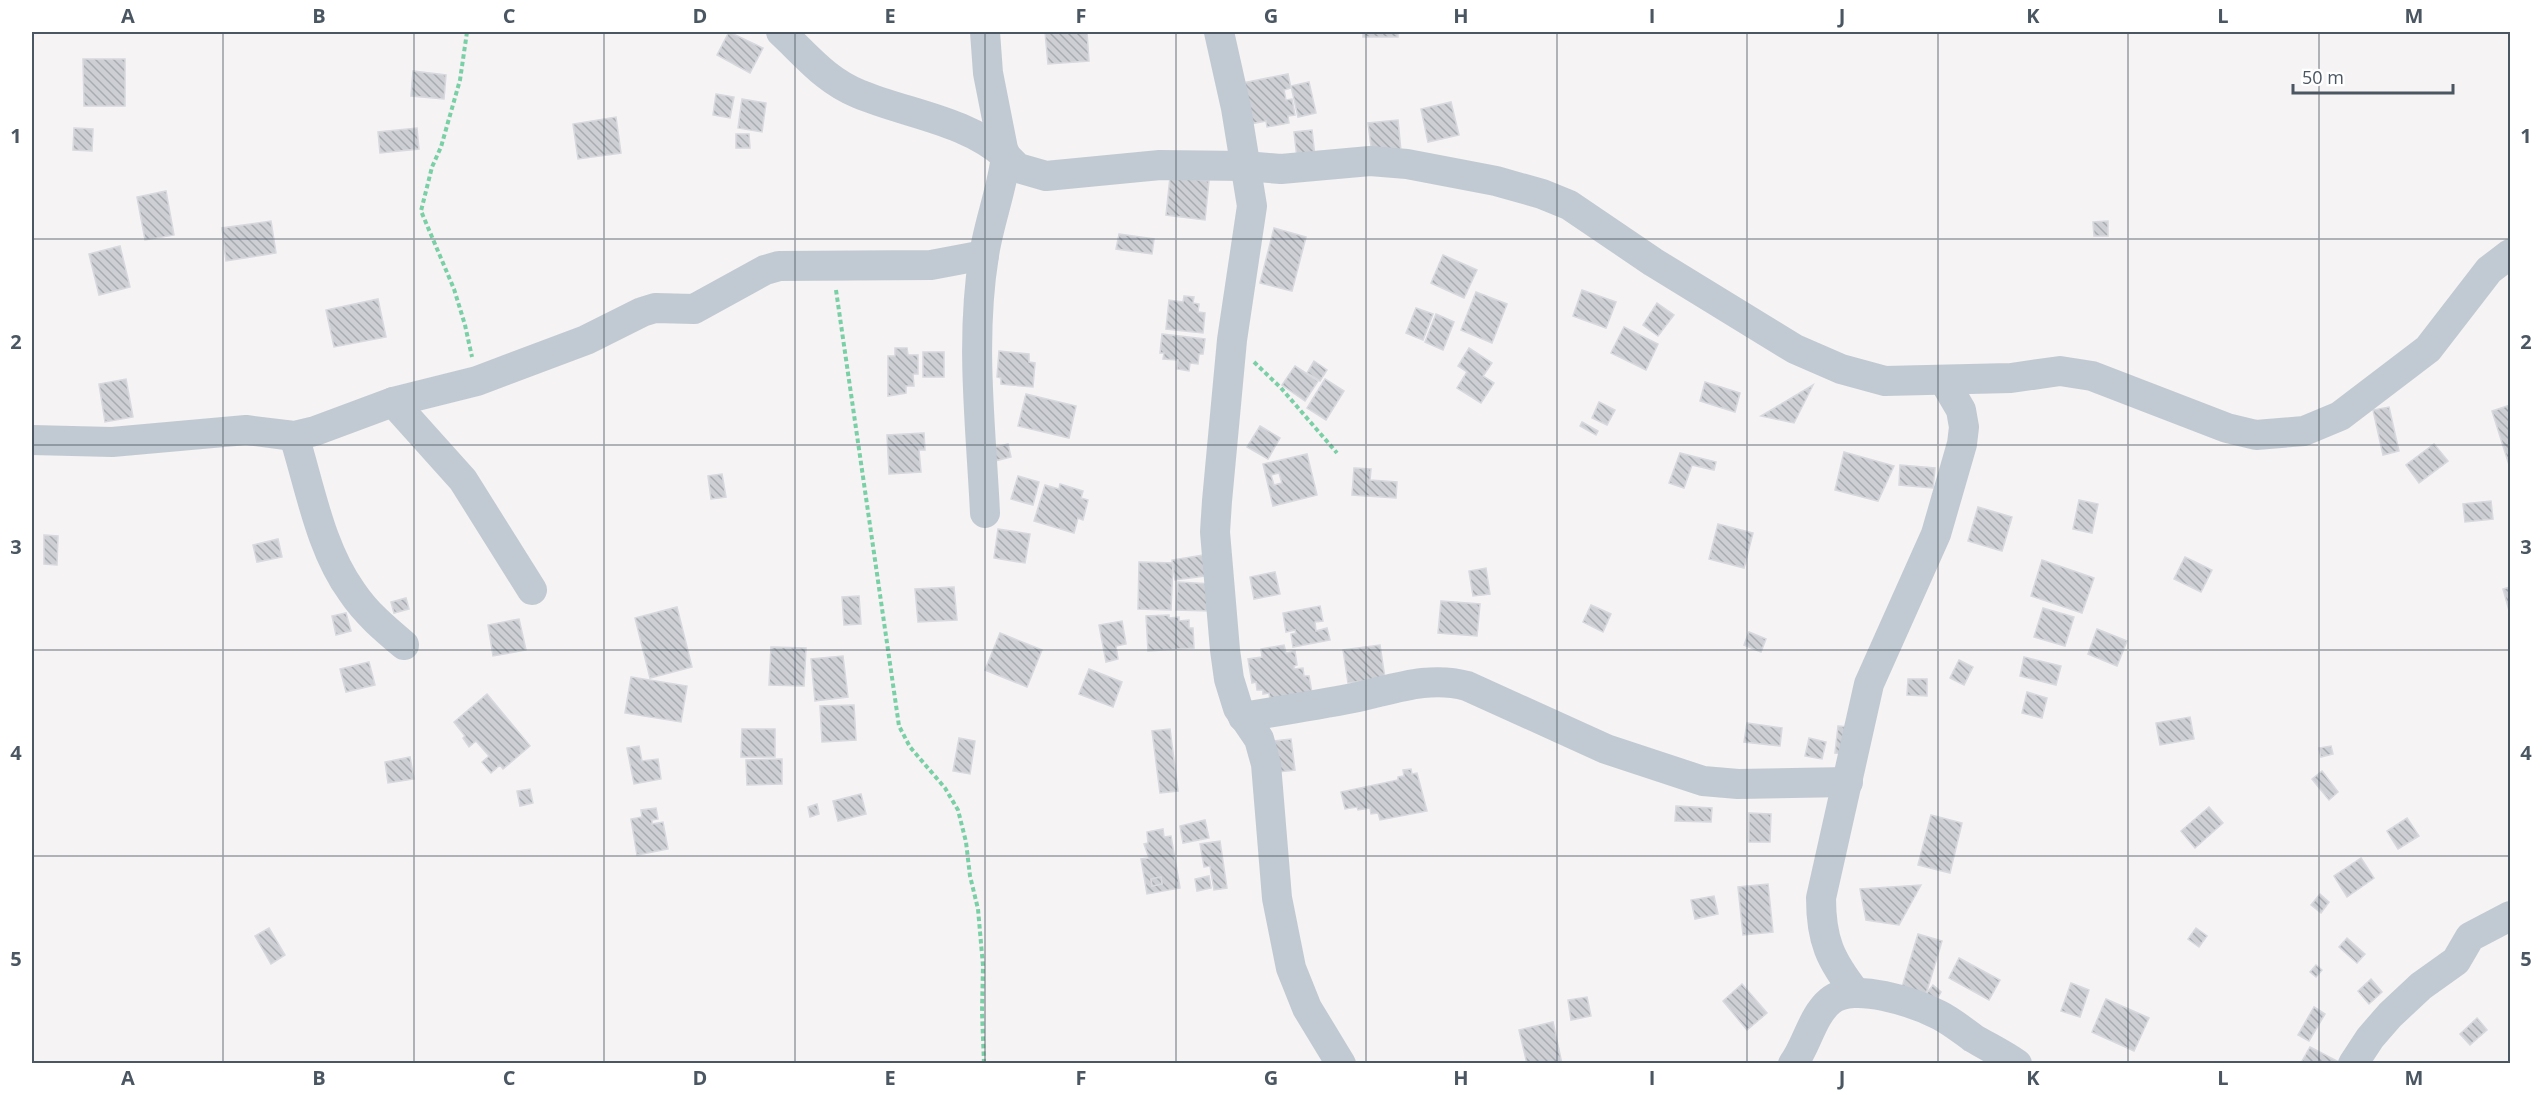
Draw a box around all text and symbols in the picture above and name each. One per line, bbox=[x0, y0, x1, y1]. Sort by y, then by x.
text: A bbox=[121, 2, 135, 29]
text: B bbox=[312, 2, 326, 29]
text: C bbox=[503, 2, 516, 29]
text: D bbox=[693, 2, 707, 29]
text: E bbox=[884, 2, 896, 29]
text: F bbox=[1076, 2, 1086, 29]
text: G bbox=[1264, 2, 1278, 29]
text: H bbox=[1453, 2, 1469, 29]
text: I bbox=[1649, 2, 1655, 29]
text: J bbox=[1837, 2, 1845, 29]
text: K bbox=[2026, 2, 2040, 29]
text: L bbox=[2217, 2, 2229, 29]
text: M bbox=[2405, 2, 2423, 29]
scale bar bbox=[2293, 57, 2454, 95]
text: 50 m bbox=[2302, 65, 2344, 89]
text: 1 bbox=[10, 122, 22, 149]
text: 1 bbox=[2520, 122, 2532, 149]
text: 2 bbox=[10, 328, 22, 355]
text: 2 bbox=[2520, 328, 2532, 355]
text: 3 bbox=[10, 533, 22, 560]
text: 3 bbox=[2520, 533, 2532, 560]
text: 4 bbox=[10, 739, 22, 766]
text: 4 bbox=[2520, 739, 2532, 766]
text: 5 bbox=[10, 945, 22, 972]
text: 5 bbox=[2520, 945, 2532, 972]
text: A bbox=[121, 1064, 135, 1091]
text: B bbox=[312, 1064, 326, 1091]
text: C bbox=[503, 1064, 516, 1091]
text: D bbox=[693, 1064, 707, 1091]
text: E bbox=[884, 1064, 896, 1091]
text: F bbox=[1076, 1064, 1086, 1091]
text: G bbox=[1264, 1064, 1278, 1091]
text: H bbox=[1453, 1064, 1469, 1091]
text: I bbox=[1649, 1064, 1655, 1091]
text: J bbox=[1837, 1064, 1845, 1091]
text: K bbox=[2026, 1064, 2040, 1091]
text: L bbox=[2217, 1064, 2229, 1091]
text: M bbox=[2405, 1064, 2423, 1091]

